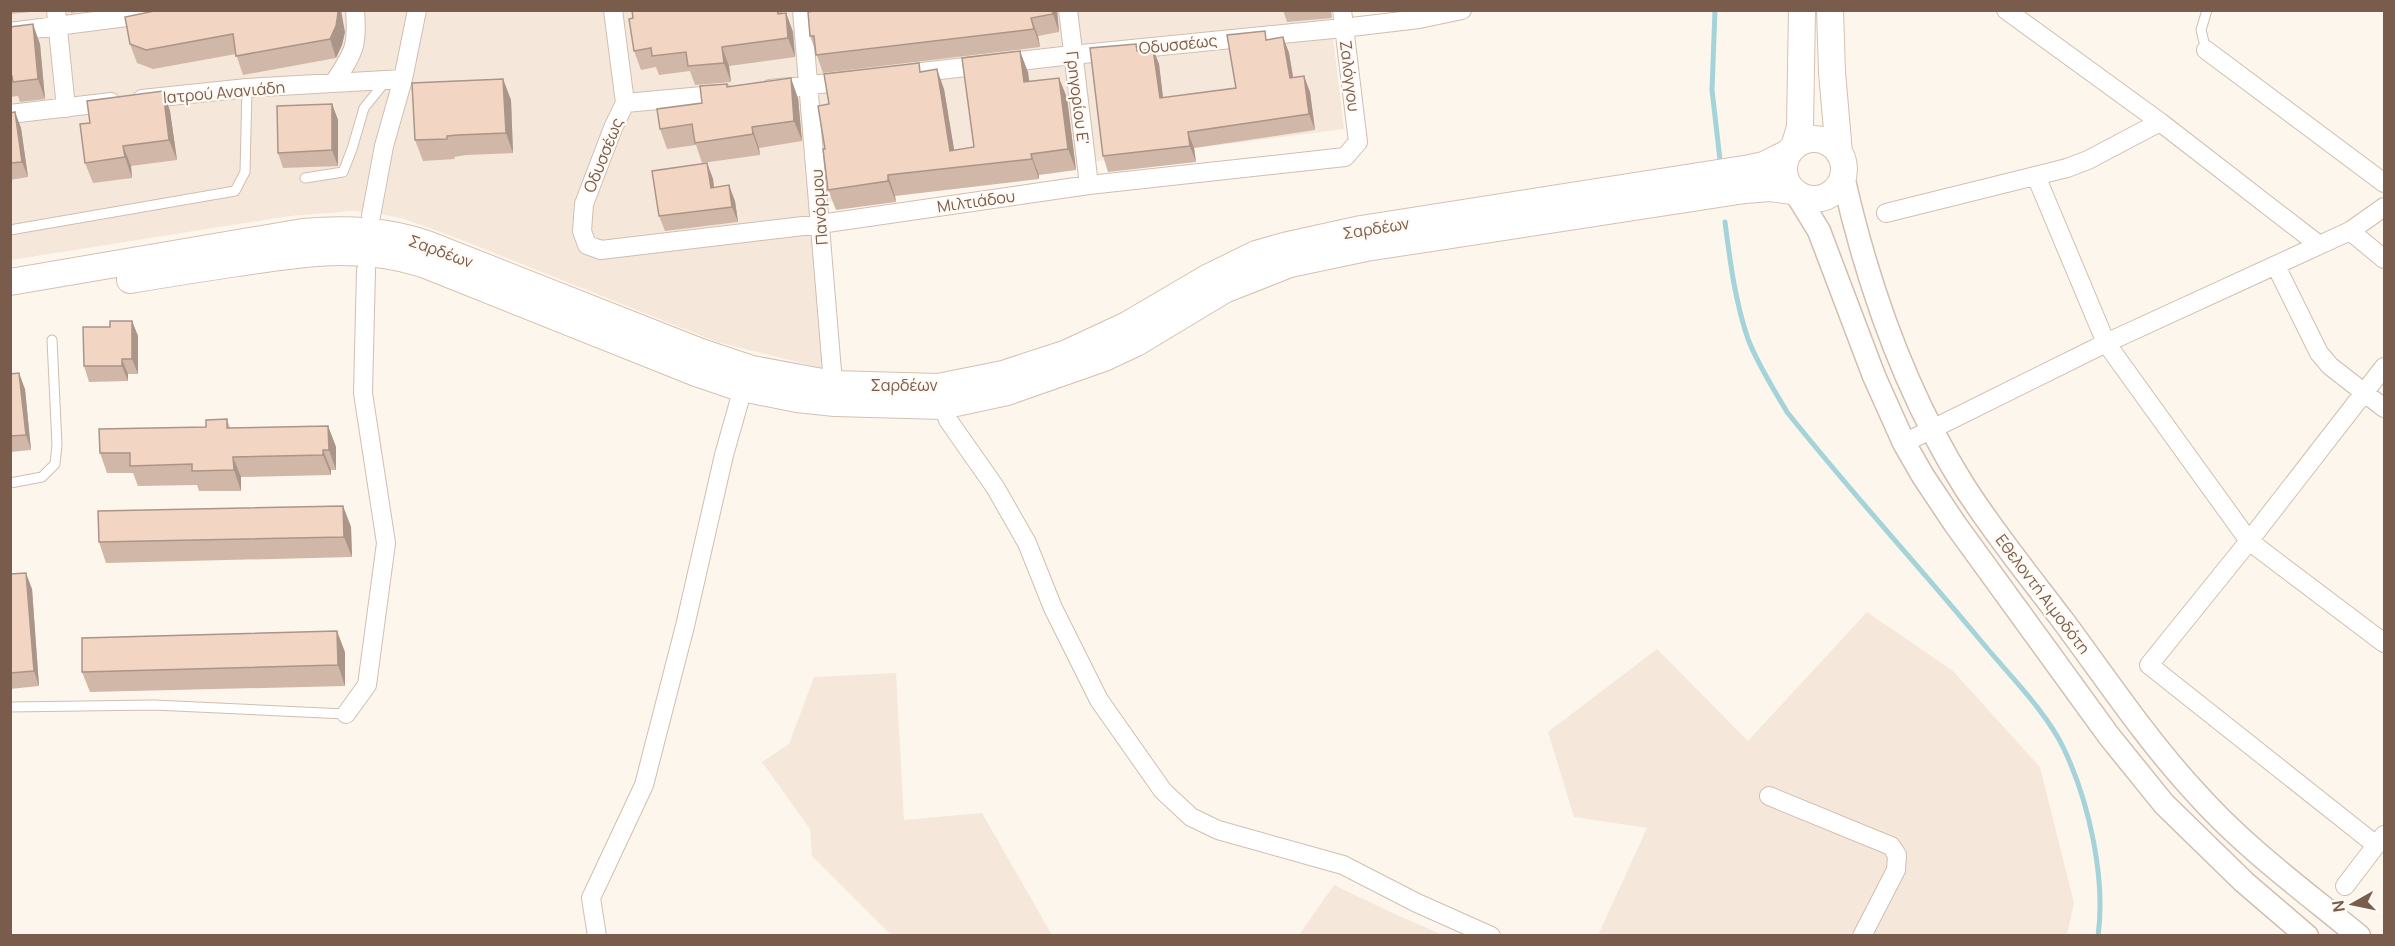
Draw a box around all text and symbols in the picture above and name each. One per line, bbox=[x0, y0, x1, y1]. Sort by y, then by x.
street label: Οδυσσέως bbox=[1138, 29, 1218, 59]
street label: Ζαλόγγου bbox=[1335, 39, 1365, 113]
street label: Γρηγορίου Ε' bbox=[1061, 50, 1095, 146]
street label: Ιατρού Ανανιάδη bbox=[162, 76, 286, 108]
street label: Οδυσσέως bbox=[578, 114, 628, 196]
street label: Πανόρμου bbox=[805, 168, 833, 246]
street label: Μιλτιάδου bbox=[936, 185, 1016, 217]
street label: Σαρδέων bbox=[1341, 212, 1411, 244]
street label: Σαρδέων bbox=[406, 229, 476, 273]
street label: Σαρδέων bbox=[870, 374, 938, 396]
street label: Εθελοντή Αιμοδότη bbox=[1991, 530, 2095, 658]
north arrow bbox=[2323, 874, 2383, 934]
text: N bbox=[2326, 899, 2350, 914]

